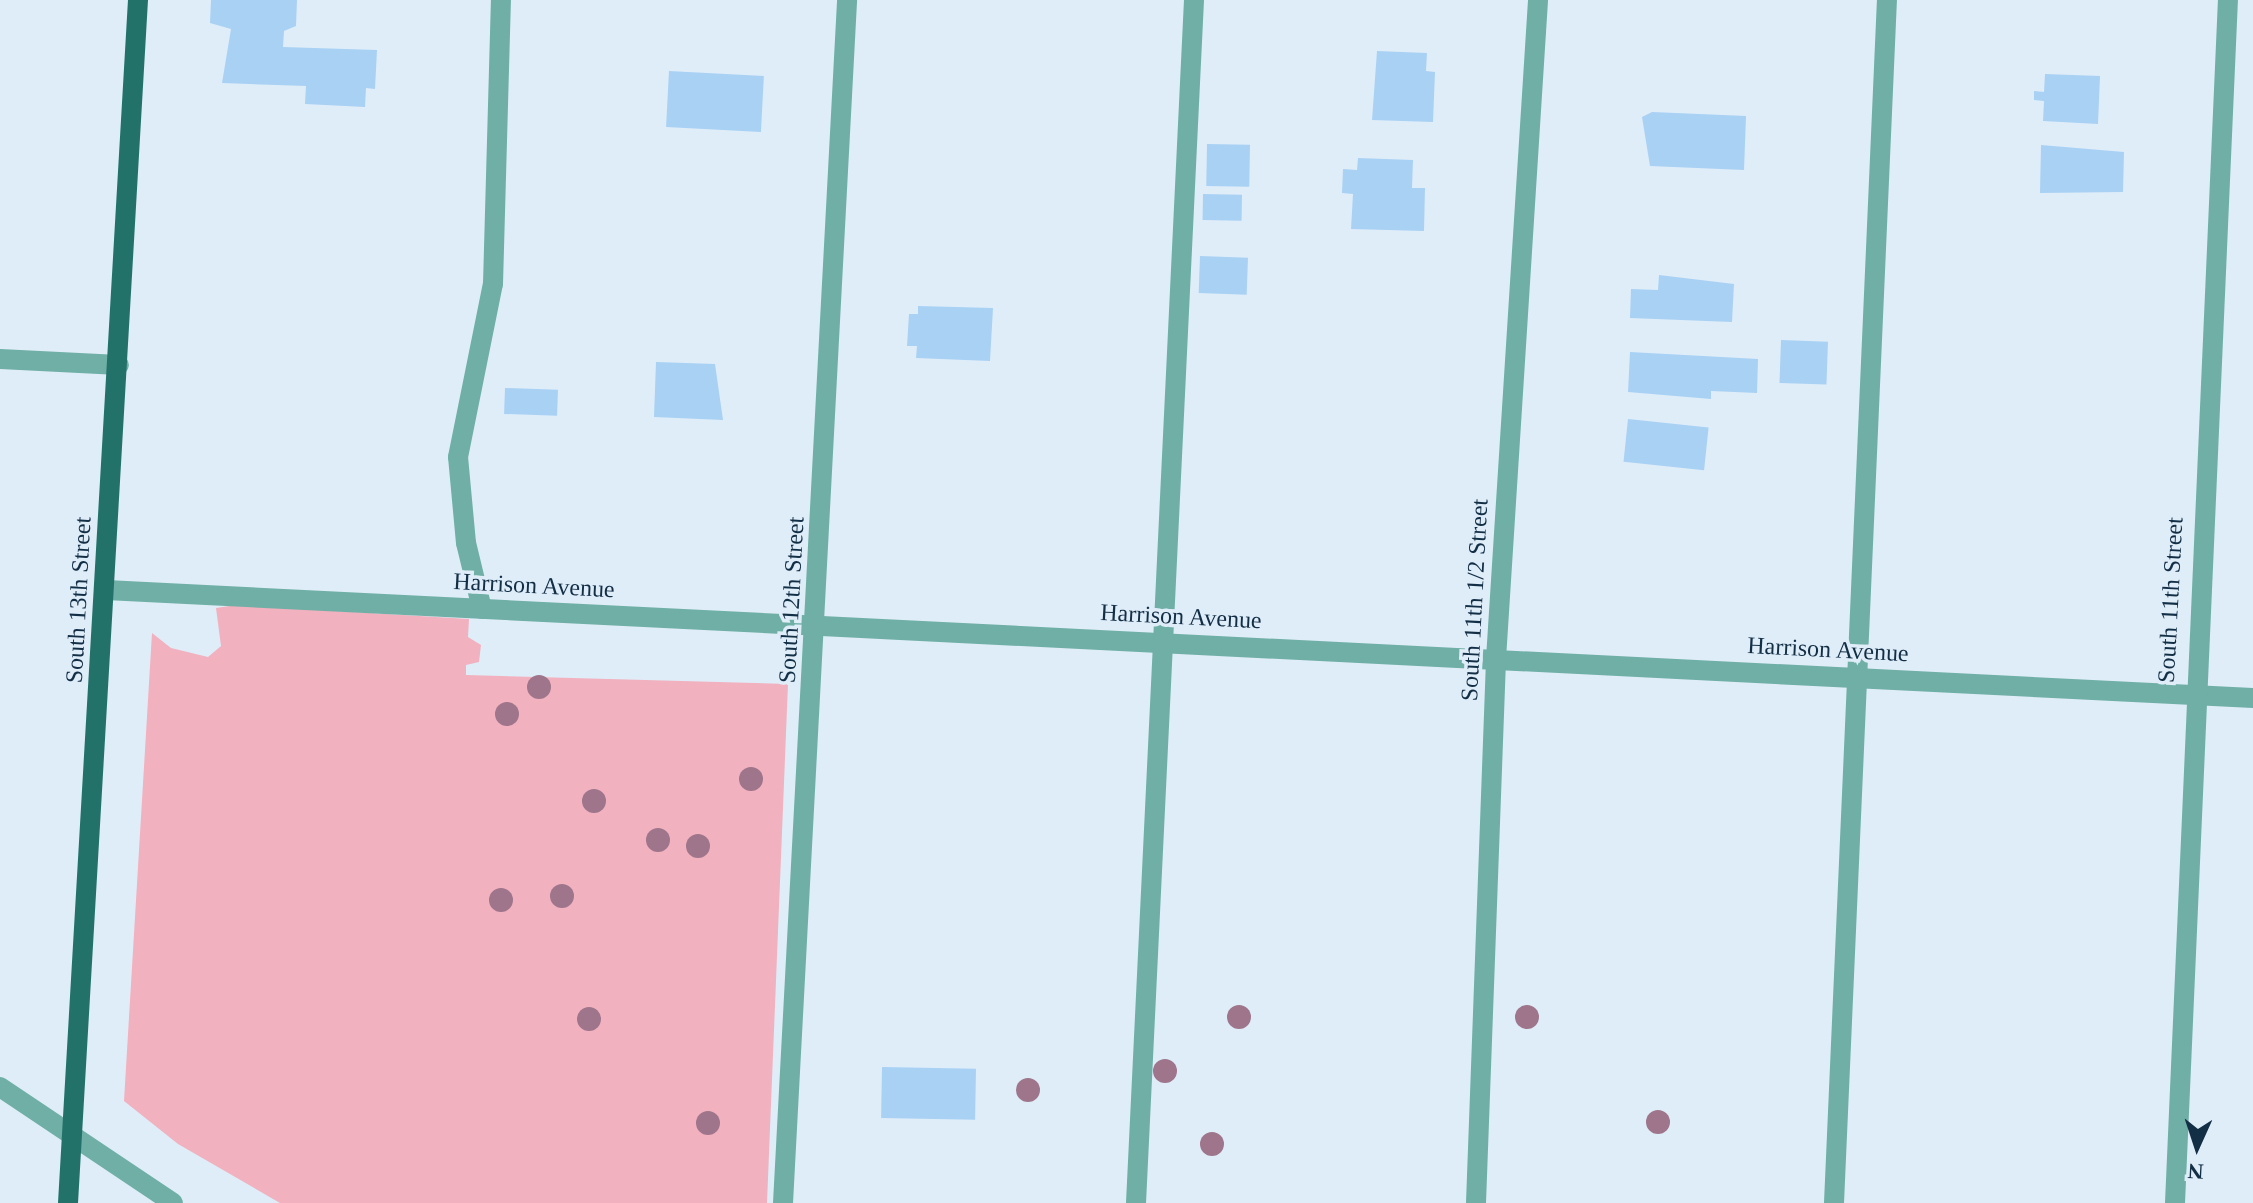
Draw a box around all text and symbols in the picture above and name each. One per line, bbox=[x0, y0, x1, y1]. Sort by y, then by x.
street label: South 11th 1/2 Street bbox=[1455, 498, 1495, 702]
street label: South 13th Street bbox=[60, 516, 98, 684]
street label: South 12th Street bbox=[773, 516, 811, 684]
street label: South 11th Street bbox=[2152, 516, 2190, 684]
street label: Harrison Avenue bbox=[452, 567, 616, 605]
street label: Harrison Avenue bbox=[1099, 598, 1263, 636]
street label: Harrison Avenue bbox=[1746, 631, 1910, 669]
north arrow bbox=[2157, 1107, 2237, 1187]
text: N bbox=[2187, 1159, 2204, 1184]

